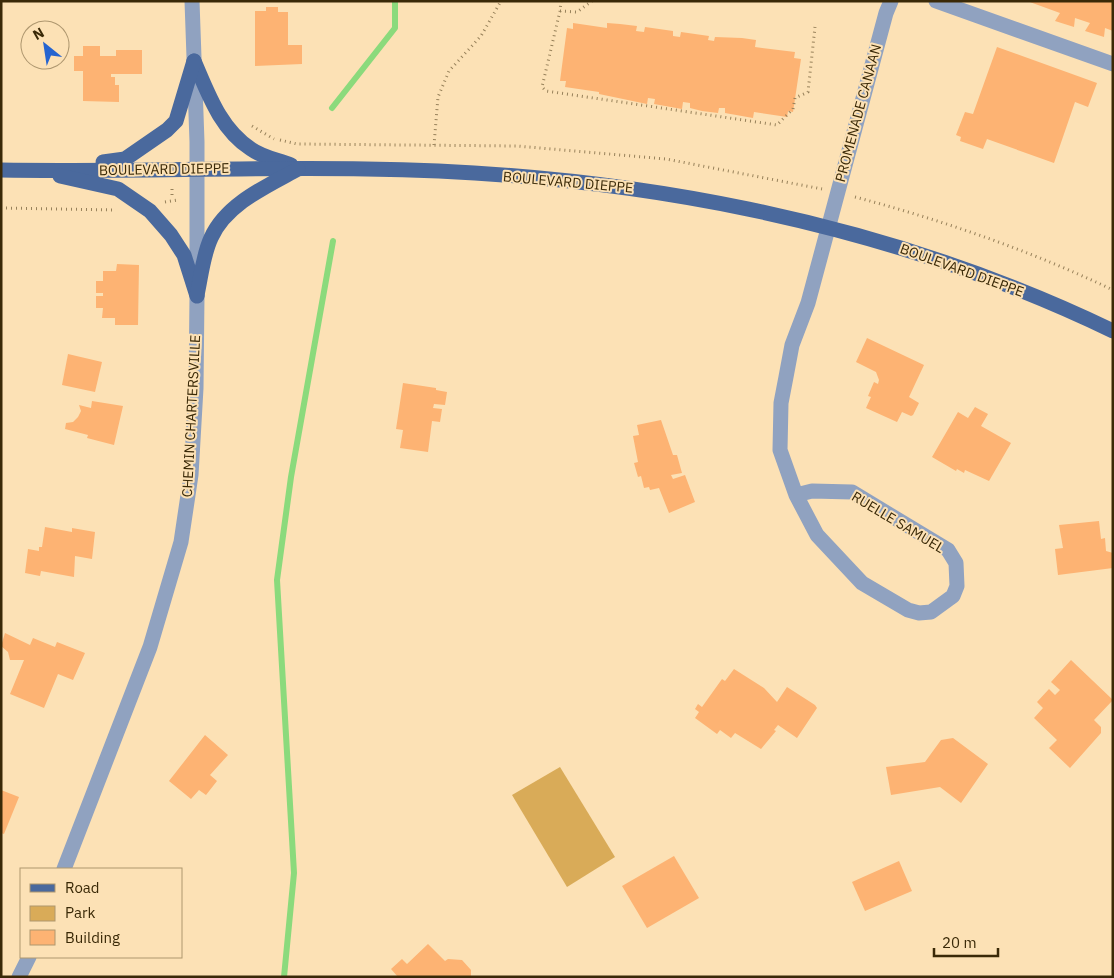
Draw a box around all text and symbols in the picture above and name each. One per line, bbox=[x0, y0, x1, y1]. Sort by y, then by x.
north arrow bbox=[20, 20, 70, 70]
text: N bbox=[30, 23, 47, 44]
street label: PROMENADE CANAAN bbox=[831, 42, 885, 184]
street label: BOULEVARD DIEPPE bbox=[99, 159, 229, 179]
street label: BOULEVARD DIEPPE bbox=[502, 167, 634, 197]
street label: BOULEVARD DIEPPE bbox=[898, 239, 1026, 301]
street label: CHEMIN CHARTERSVILLE bbox=[178, 334, 204, 498]
street label: RUELLE SAMUEL bbox=[848, 487, 948, 557]
legend bbox=[20, 868, 182, 958]
text: Road bbox=[65, 878, 100, 897]
text: Park bbox=[65, 903, 95, 922]
scale bar bbox=[934, 926, 998, 958]
text: Building bbox=[65, 928, 120, 947]
text: 20 m bbox=[942, 933, 977, 952]

